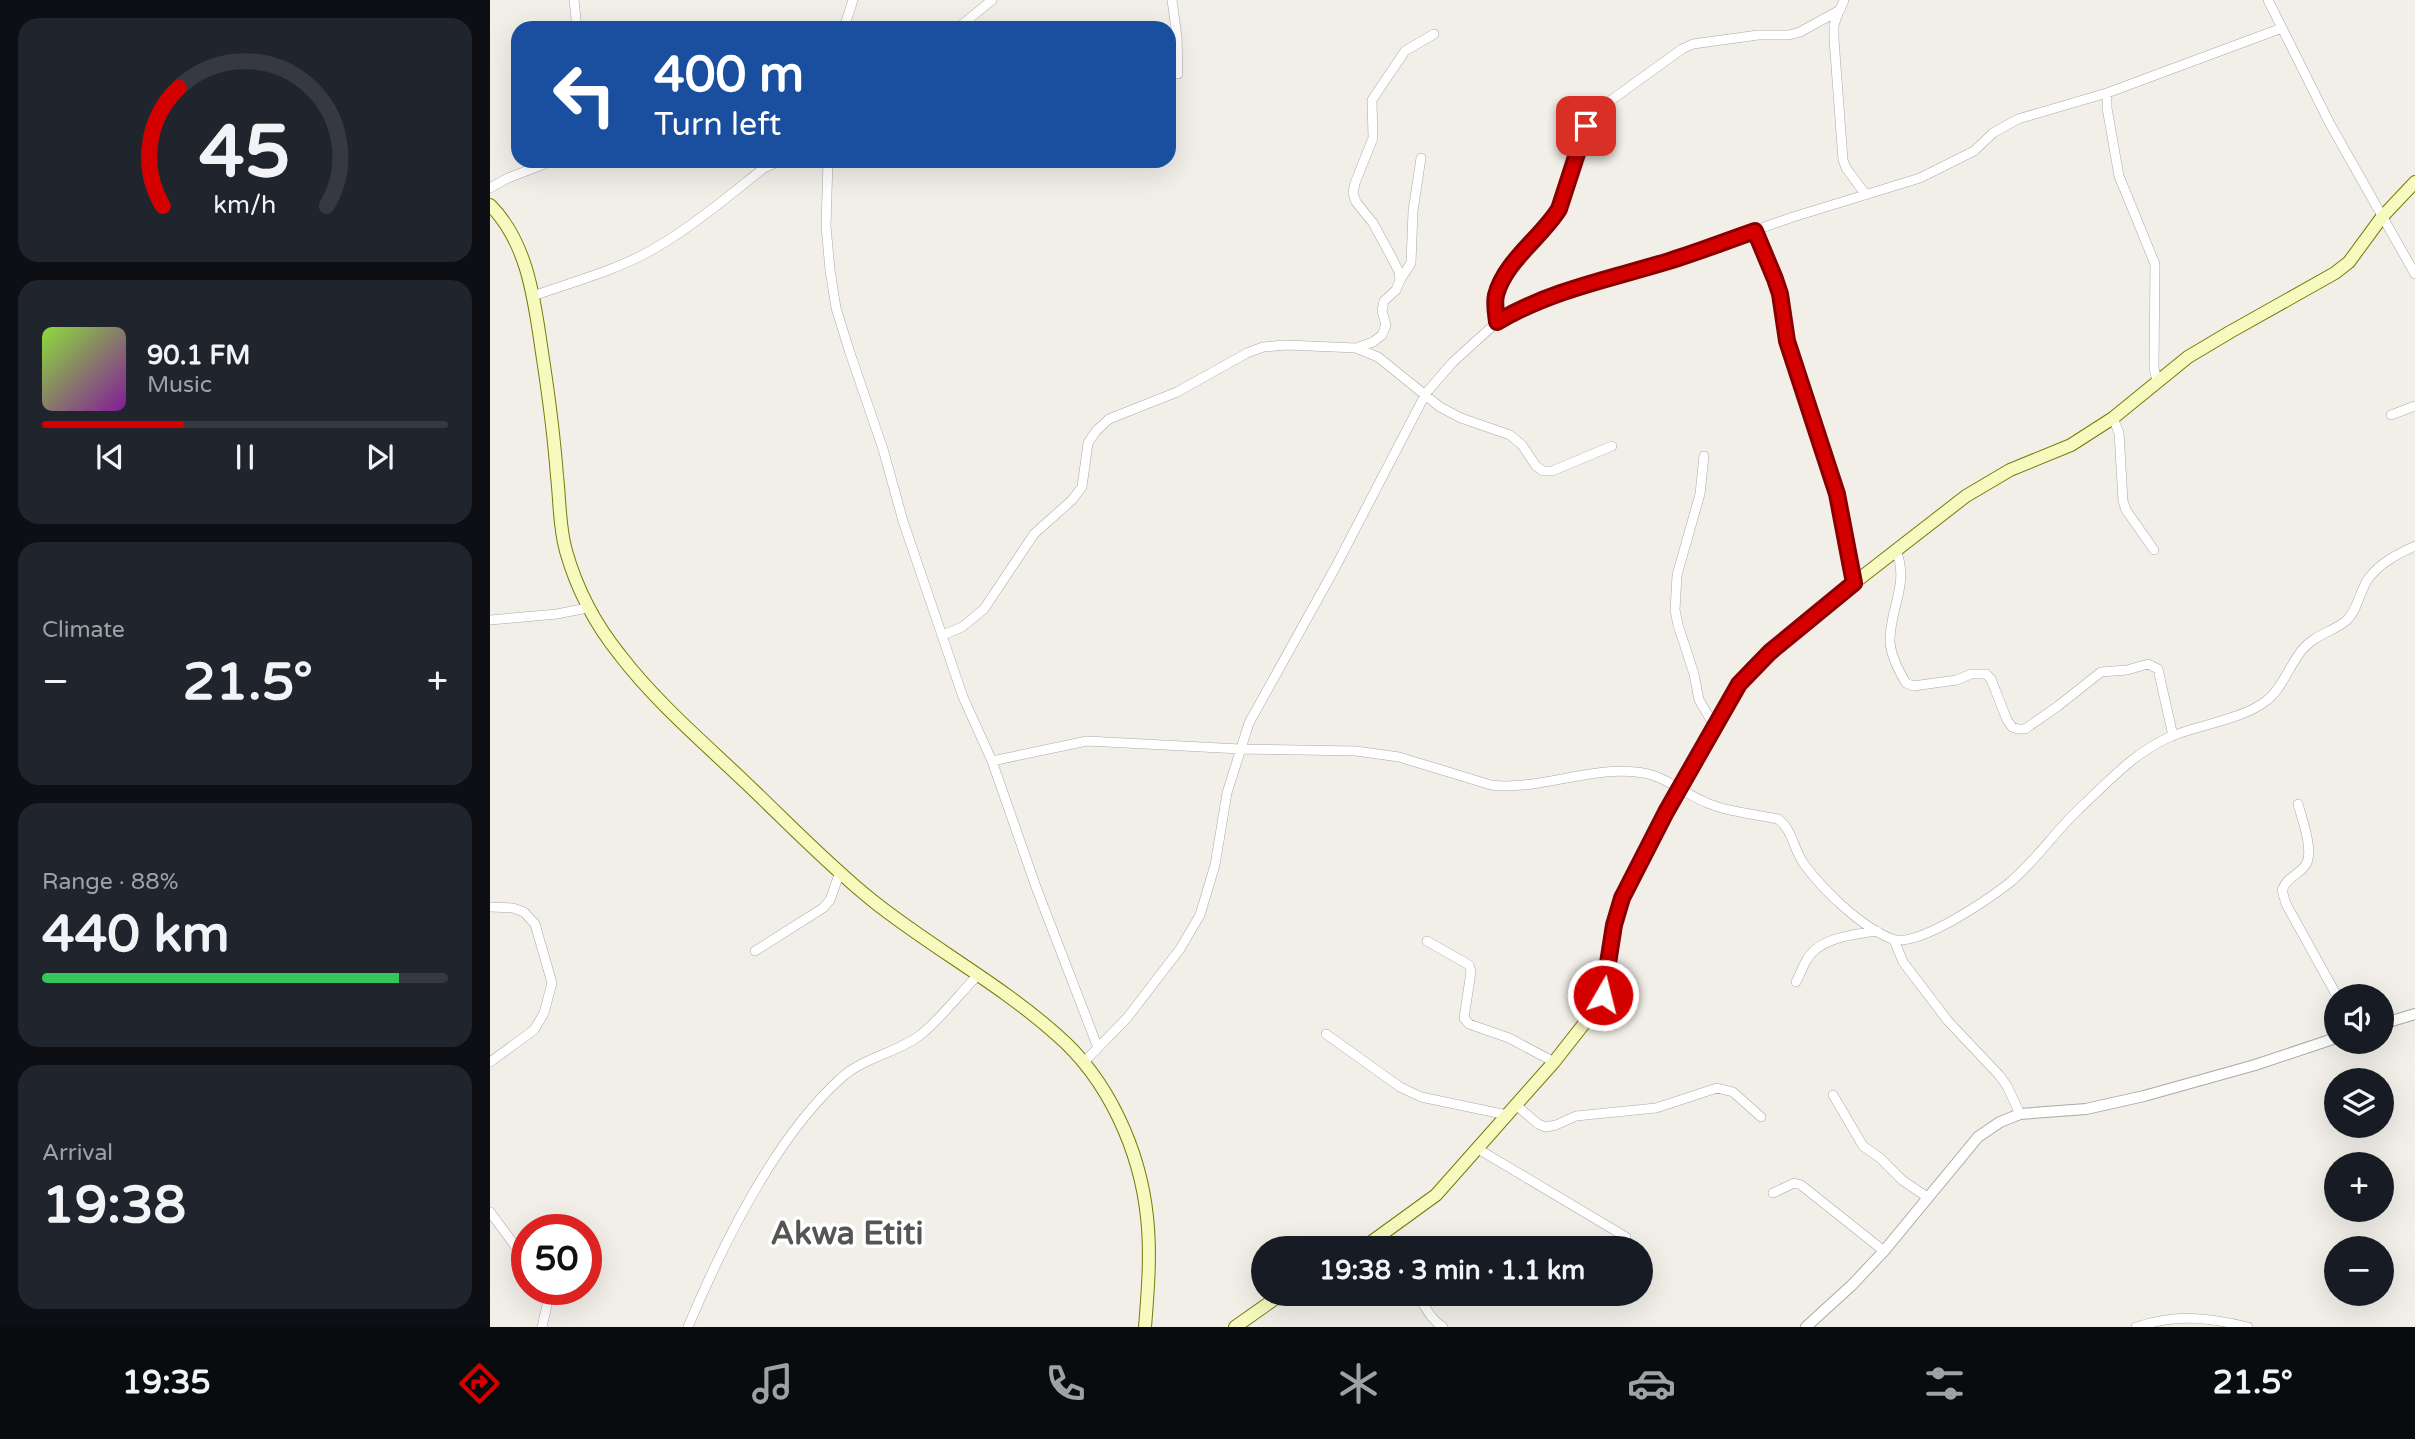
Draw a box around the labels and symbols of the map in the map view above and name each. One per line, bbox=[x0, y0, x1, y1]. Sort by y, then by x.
pin bbox=[1556, 96, 1616, 156]
position arrow bbox=[1566, 958, 1640, 1032]
speed limit sign: 50 bbox=[511, 1214, 602, 1305]
district label: Akwa Etiti bbox=[771, 1215, 923, 1253]

